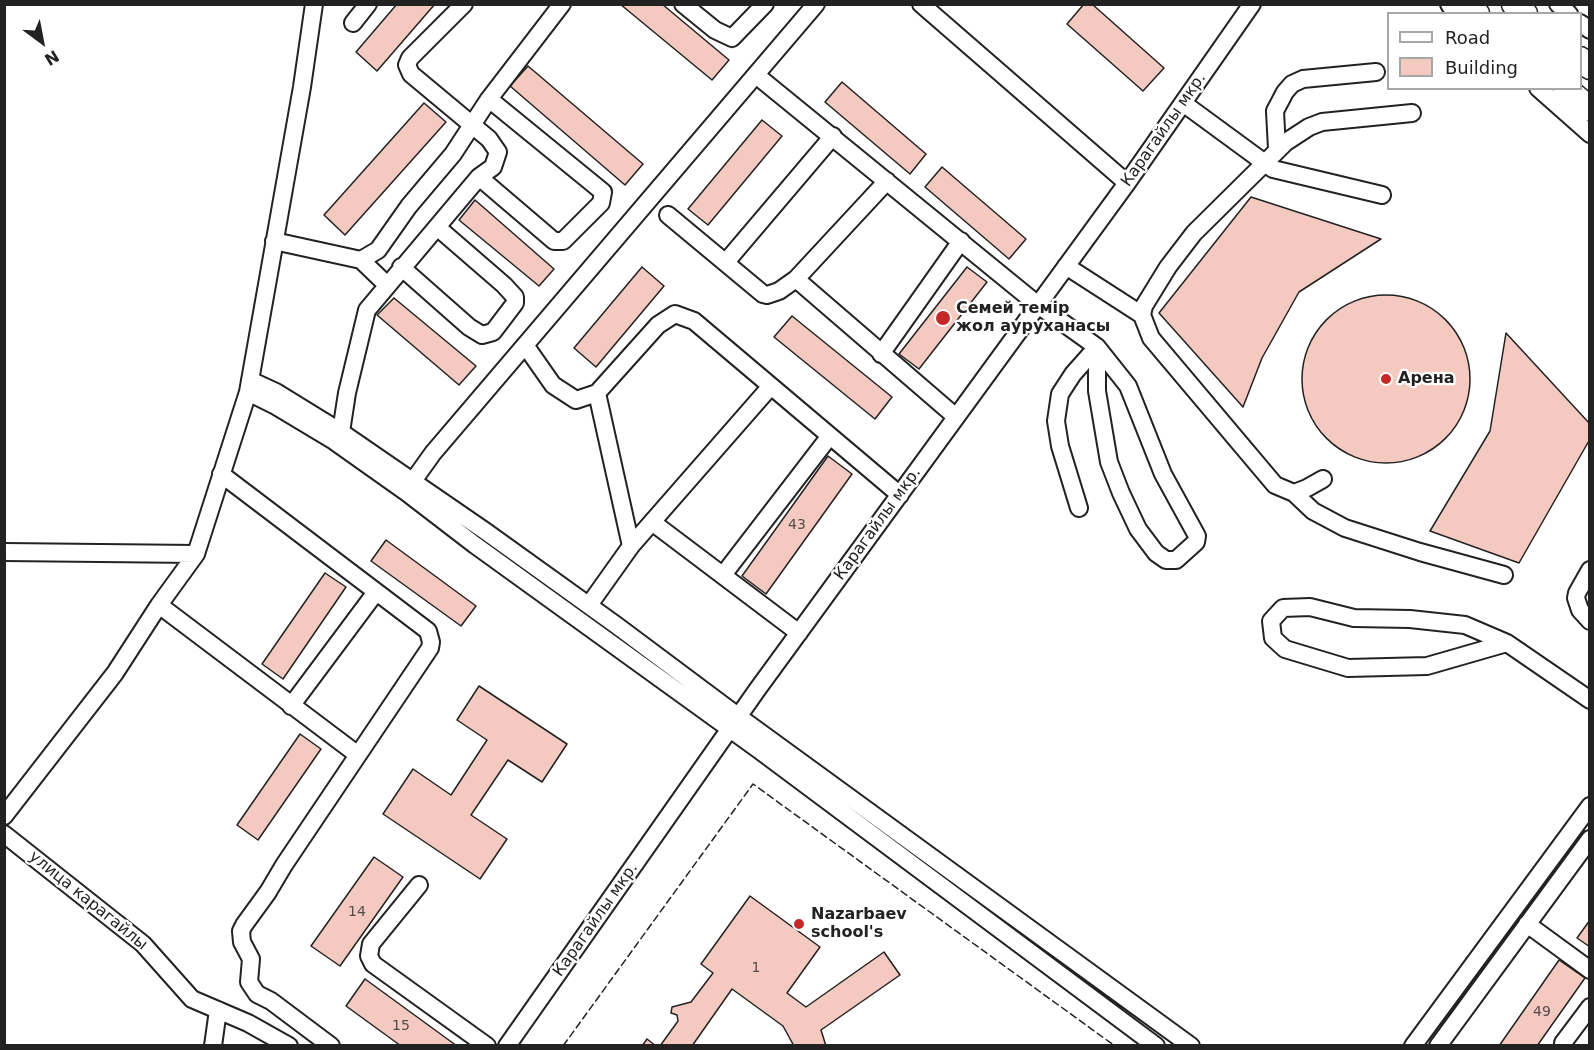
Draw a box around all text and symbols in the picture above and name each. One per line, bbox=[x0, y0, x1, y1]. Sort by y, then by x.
north arrow bbox=[12, 12, 72, 72]
legend bbox=[1387, 12, 1582, 90]
text: Road bbox=[1445, 27, 1490, 48]
text: N bbox=[41, 46, 63, 69]
text: Building bbox=[1445, 57, 1518, 78]
street label: Карагайлы мкр. bbox=[1118, 69, 1210, 191]
place label: Семей темір жол ауруханасы bbox=[956, 299, 1110, 337]
marker: Семей темір жол ауруханасы bbox=[934, 309, 952, 327]
place label: Арена bbox=[1398, 369, 1455, 389]
marker: Арена bbox=[1379, 372, 1393, 386]
street label: Карагайлы мкр. bbox=[831, 464, 925, 584]
house number: 43 bbox=[788, 517, 806, 533]
street label: улица карагайлы bbox=[25, 847, 151, 955]
street label: Карагайлы мкр. bbox=[550, 859, 642, 981]
house number: 14 bbox=[348, 904, 366, 920]
place label: Nazarbaev school's bbox=[811, 905, 907, 943]
marker: Nazarbaev school's bbox=[792, 917, 806, 931]
house number: 1 bbox=[752, 960, 760, 976]
house number: 49 bbox=[1533, 1004, 1551, 1020]
house number: 15 bbox=[392, 1018, 410, 1034]

